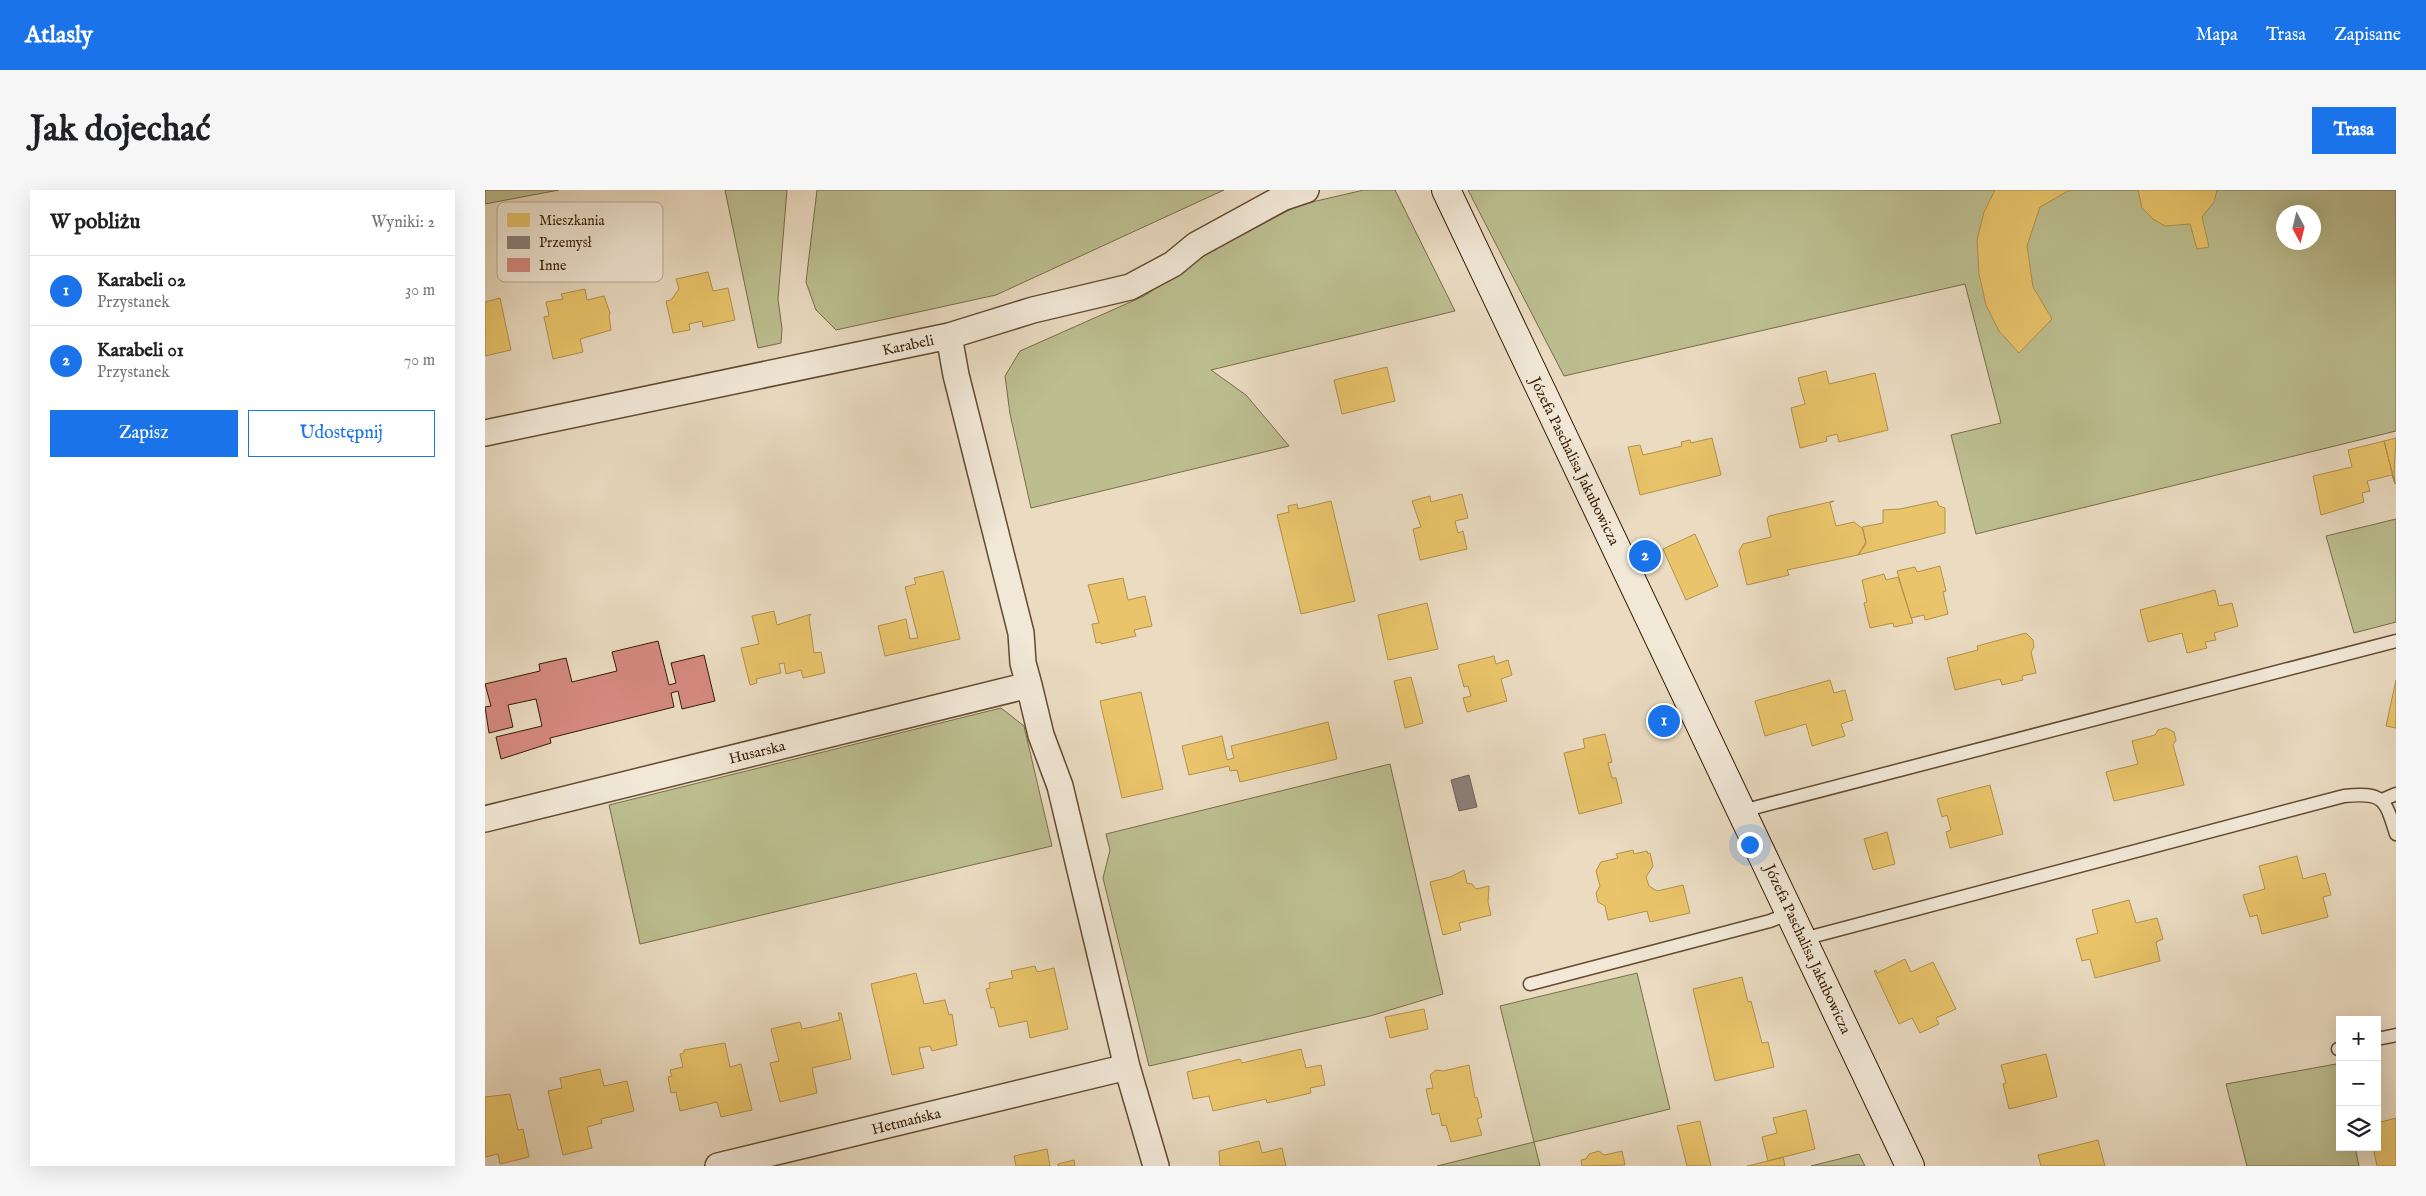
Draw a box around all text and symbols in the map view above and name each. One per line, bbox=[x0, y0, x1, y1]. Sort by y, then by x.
text: Atlasly bbox=[25, 20, 93, 51]
text: Mapa bbox=[2196, 24, 2238, 47]
text: Trasa bbox=[2266, 24, 2306, 47]
text: Zapisane bbox=[2334, 24, 2401, 47]
button: Trasa bbox=[2312, 107, 2396, 154]
text: Jak dojechać bbox=[30, 108, 210, 153]
legend bbox=[497, 202, 663, 282]
north arrow bbox=[2276, 205, 2321, 250]
text: W pobliżu bbox=[50, 209, 140, 236]
text: Mieszkania bbox=[539, 212, 605, 230]
text: Wyniki: 2 bbox=[371, 213, 435, 233]
text: Przemysł bbox=[539, 234, 592, 252]
text: Inne bbox=[539, 257, 567, 275]
text: Karabeli 02 bbox=[97, 269, 186, 293]
text: 1 bbox=[63, 281, 69, 301]
text: 30 m bbox=[405, 281, 435, 301]
text: Przystanek bbox=[97, 293, 170, 313]
street label: Karabeli bbox=[881, 331, 936, 360]
text: Karabeli 01 bbox=[97, 339, 184, 363]
text: 2 bbox=[62, 351, 70, 371]
text: 70 m bbox=[404, 351, 435, 371]
text: Przystanek bbox=[97, 363, 170, 383]
street label: Józefa Paschalisa Jakubowicza bbox=[1525, 372, 1624, 549]
button: Zapisz bbox=[50, 410, 238, 457]
button: Udostępnij bbox=[248, 410, 435, 457]
pin: 2 bbox=[1629, 537, 1661, 575]
pin: 1 bbox=[1648, 702, 1680, 740]
street label: Husarska bbox=[727, 736, 788, 769]
your location bbox=[1737, 832, 1763, 858]
street label: Józefa Paschalisa Jakubowicza bbox=[1759, 860, 1855, 1037]
map controls bbox=[2336, 1016, 2381, 1151]
button: + bbox=[2336, 1016, 2381, 1061]
button: − bbox=[2336, 1061, 2381, 1106]
street label: Hetmańska bbox=[870, 1104, 943, 1139]
button: layers bbox=[2336, 1106, 2381, 1151]

